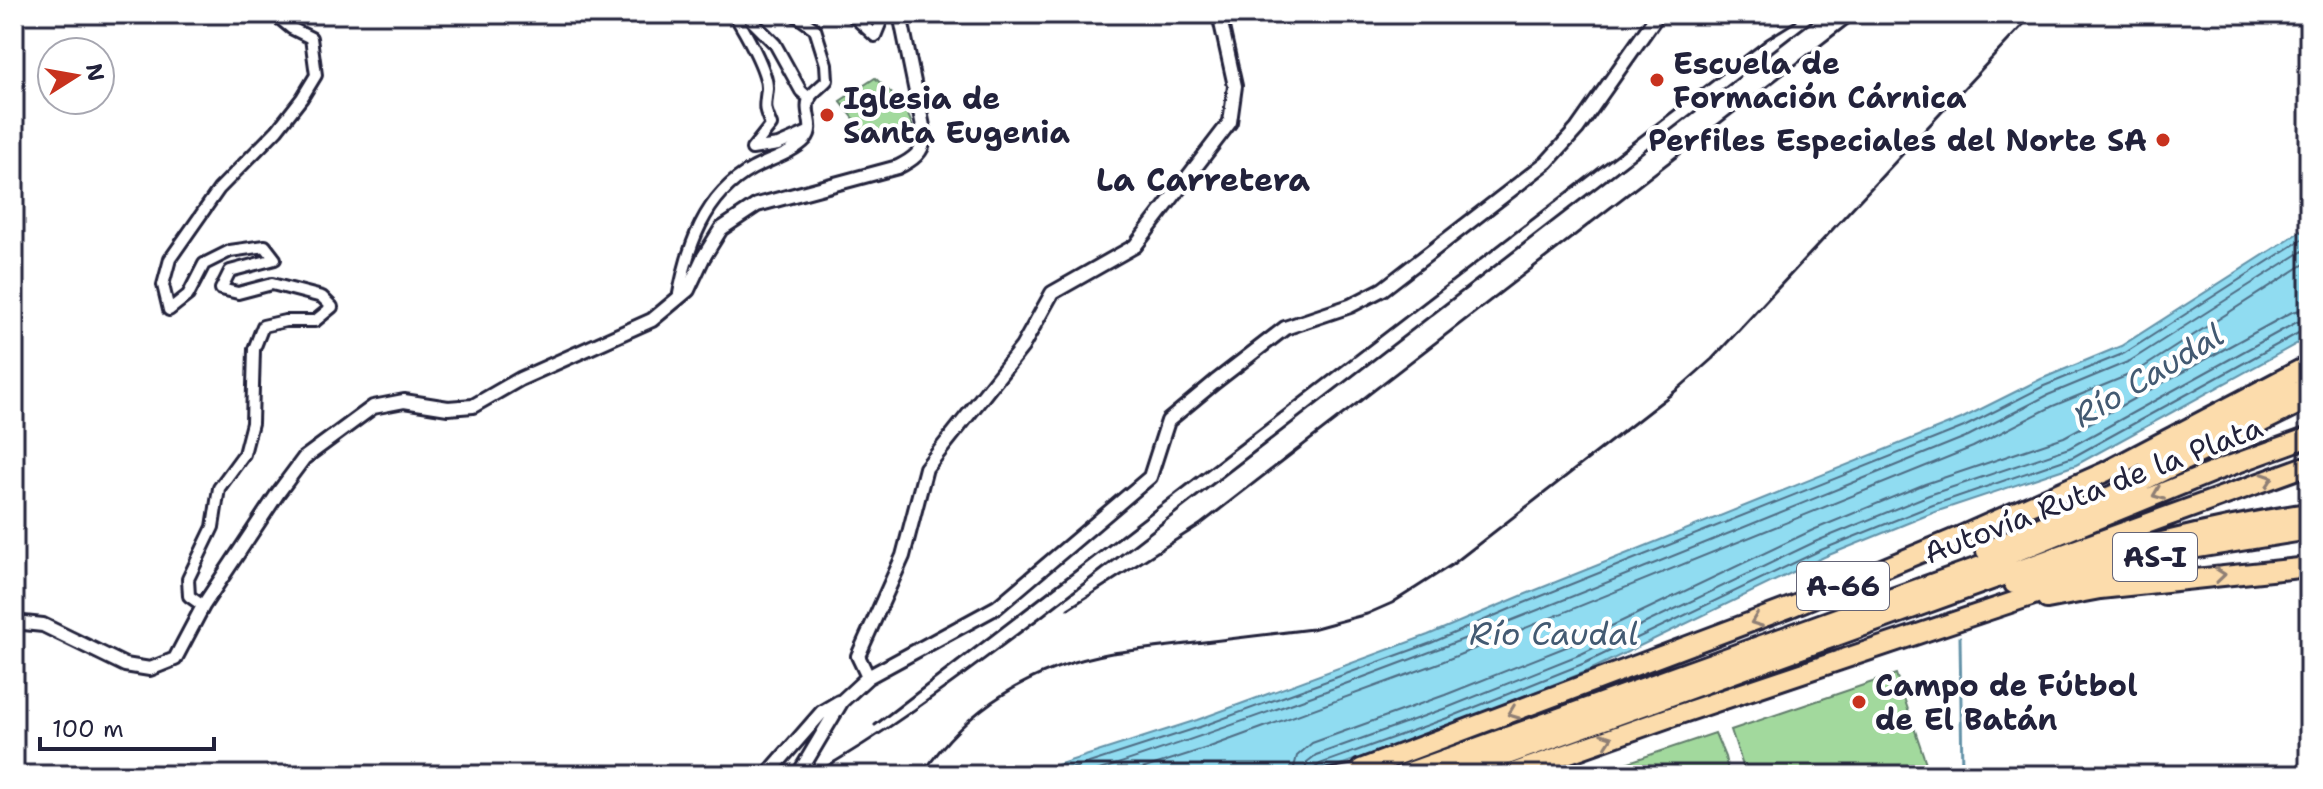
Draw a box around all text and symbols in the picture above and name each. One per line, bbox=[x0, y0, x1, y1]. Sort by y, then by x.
north arrow bbox=[36, 36, 116, 116]
place label: Escuela de Formación Cárnica bbox=[1673, 43, 1967, 118]
text: N bbox=[79, 61, 111, 84]
marker: Escuela de Formación Cárnica bbox=[1648, 71, 1666, 89]
place label: Iglesia de Santa Eugenia bbox=[843, 78, 1070, 153]
marker: Iglesia de Santa Eugenia bbox=[818, 106, 836, 124]
place label: Perfiles Especiales del Norte SA bbox=[1648, 120, 2147, 161]
marker: Perfiles Especiales del Norte SA bbox=[2154, 131, 2172, 149]
district label: La Carretera bbox=[1096, 158, 1310, 201]
water label: Río Caudal bbox=[2065, 313, 2231, 437]
street label: Autovía Ruta de la Plata bbox=[1918, 406, 2268, 574]
one-way arrow bbox=[2260, 472, 2274, 488]
one-way arrow bbox=[2152, 484, 2166, 501]
road number: AS-I bbox=[2113, 533, 2197, 581]
road number: A-66 bbox=[1797, 562, 1889, 610]
one-way arrow bbox=[2214, 567, 2227, 584]
one-way arrow bbox=[1750, 611, 1764, 628]
water label: Río Caudal bbox=[1470, 612, 1638, 655]
place label: Campo de Fútbol de El Batán bbox=[1875, 665, 2138, 740]
marker: Campo de Fútbol de El Batán bbox=[1850, 693, 1868, 711]
scale bar bbox=[40, 701, 214, 751]
one-way arrow bbox=[1506, 703, 1520, 720]
text: 100 m bbox=[52, 713, 124, 745]
one-way arrow bbox=[1599, 733, 1613, 749]

